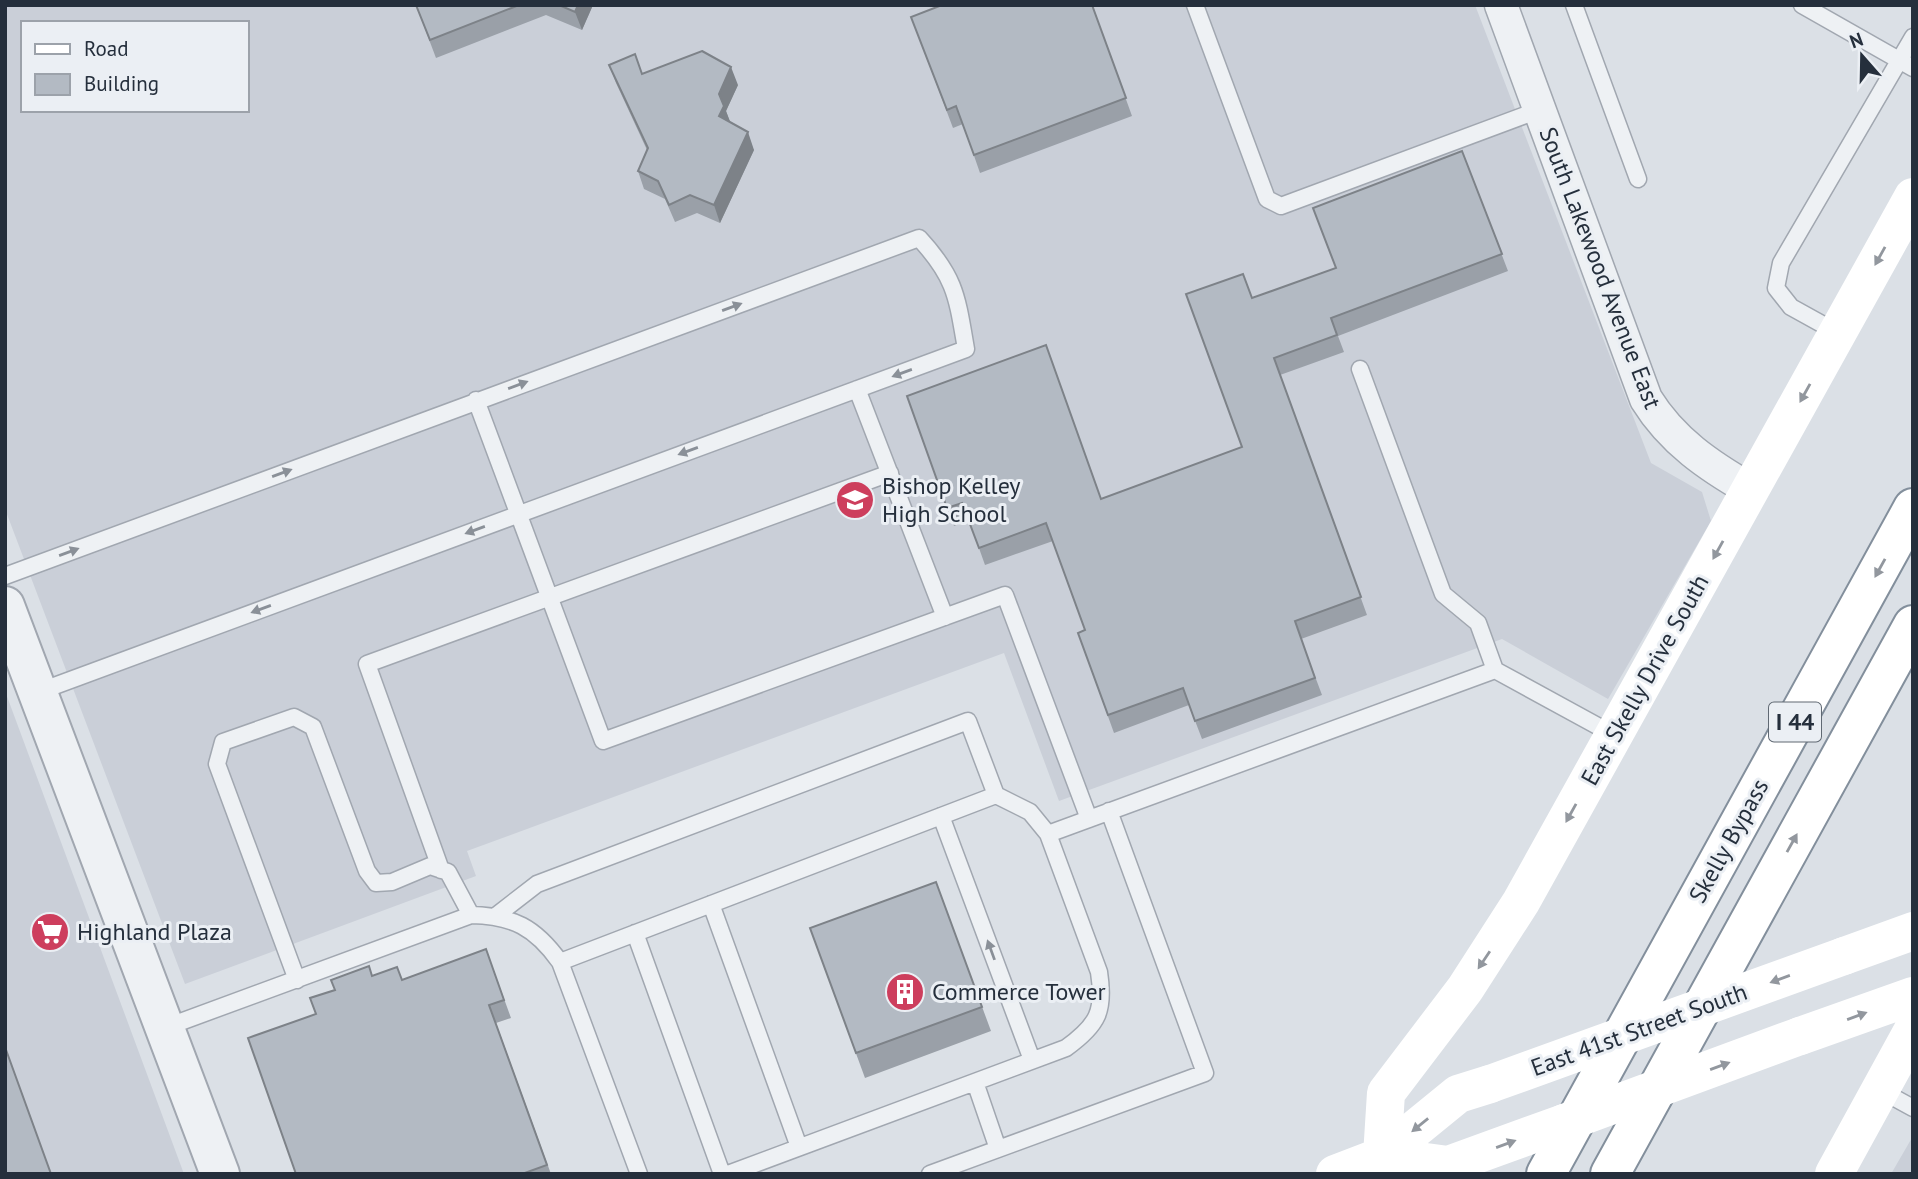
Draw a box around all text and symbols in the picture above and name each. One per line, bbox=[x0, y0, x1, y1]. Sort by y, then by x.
legend bbox=[21, 21, 248, 112]
north arrow bbox=[1827, 21, 1897, 91]
text: N bbox=[1846, 27, 1866, 53]
text: Road bbox=[84, 35, 128, 62]
text: Building bbox=[84, 70, 159, 97]
street label: South Lakewood Avenue East bbox=[1532, 123, 1669, 413]
one-way arrow bbox=[1874, 247, 1886, 266]
one-way arrow bbox=[722, 301, 743, 312]
one-way arrow bbox=[891, 368, 912, 379]
one-way arrow bbox=[508, 379, 529, 390]
one-way arrow bbox=[1799, 383, 1811, 403]
one-way arrow bbox=[678, 446, 699, 457]
one-way arrow bbox=[272, 467, 293, 478]
place label: Bishop Kelley High School bbox=[882, 470, 1020, 529]
school or university icon: Bishop Kelley High School bbox=[834, 479, 876, 521]
one-way arrow bbox=[464, 524, 485, 535]
one-way arrow bbox=[1712, 540, 1724, 560]
one-way arrow bbox=[59, 547, 80, 558]
one-way arrow bbox=[1874, 558, 1886, 577]
street label: East Skelly Drive South bbox=[1574, 569, 1715, 791]
one-way arrow bbox=[251, 604, 272, 615]
road number: I 44 bbox=[1769, 702, 1821, 742]
street label: Skelly Bypass bbox=[1682, 773, 1775, 908]
one-way arrow bbox=[1565, 803, 1577, 822]
one-way arrow bbox=[1786, 832, 1798, 852]
supermarket icon: Highland Plaza bbox=[29, 911, 71, 953]
place label: Highland Plaza bbox=[77, 916, 232, 947]
one-way arrow bbox=[985, 940, 996, 961]
one-way arrow bbox=[1477, 951, 1491, 969]
building icon: Commerce Tower bbox=[884, 971, 926, 1013]
one-way arrow bbox=[1769, 974, 1790, 985]
place label: Commerce Tower bbox=[932, 976, 1106, 1007]
street label: East 41st Street South bbox=[1527, 976, 1751, 1083]
one-way arrow bbox=[1846, 1010, 1867, 1021]
one-way arrow bbox=[1710, 1060, 1731, 1071]
one-way arrow bbox=[1411, 1118, 1429, 1133]
one-way arrow bbox=[1495, 1138, 1516, 1149]

